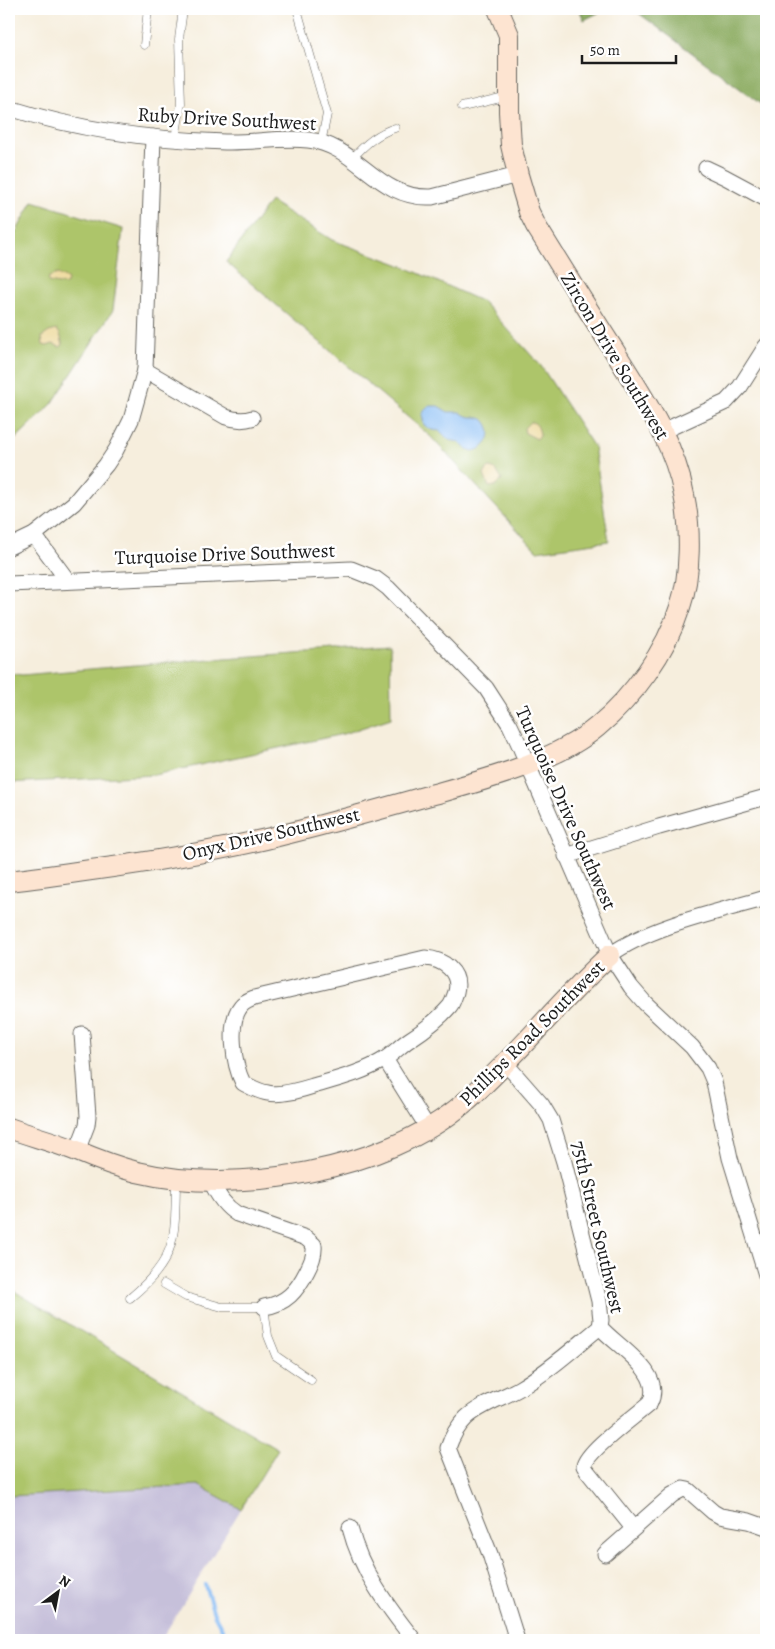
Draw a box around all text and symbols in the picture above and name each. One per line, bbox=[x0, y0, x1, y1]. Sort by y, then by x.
scale bar bbox=[582, 32, 676, 64]
text: 50 m bbox=[590, 40, 620, 60]
street label: Ruby Drive Southwest bbox=[137, 101, 318, 137]
street label: Zircon Drive Southwest bbox=[554, 267, 676, 445]
street label: Turquoise Drive Southwest bbox=[114, 537, 336, 571]
street label: Turquoise Drive Southwest bbox=[509, 702, 623, 915]
street label: Onyx Drive Southwest bbox=[180, 800, 363, 868]
street label: Phillips Road Southwest bbox=[453, 954, 611, 1112]
street label: 75th Street Southwest bbox=[565, 1138, 631, 1316]
north arrow bbox=[32, 1566, 82, 1616]
text: N bbox=[55, 1571, 74, 1592]

